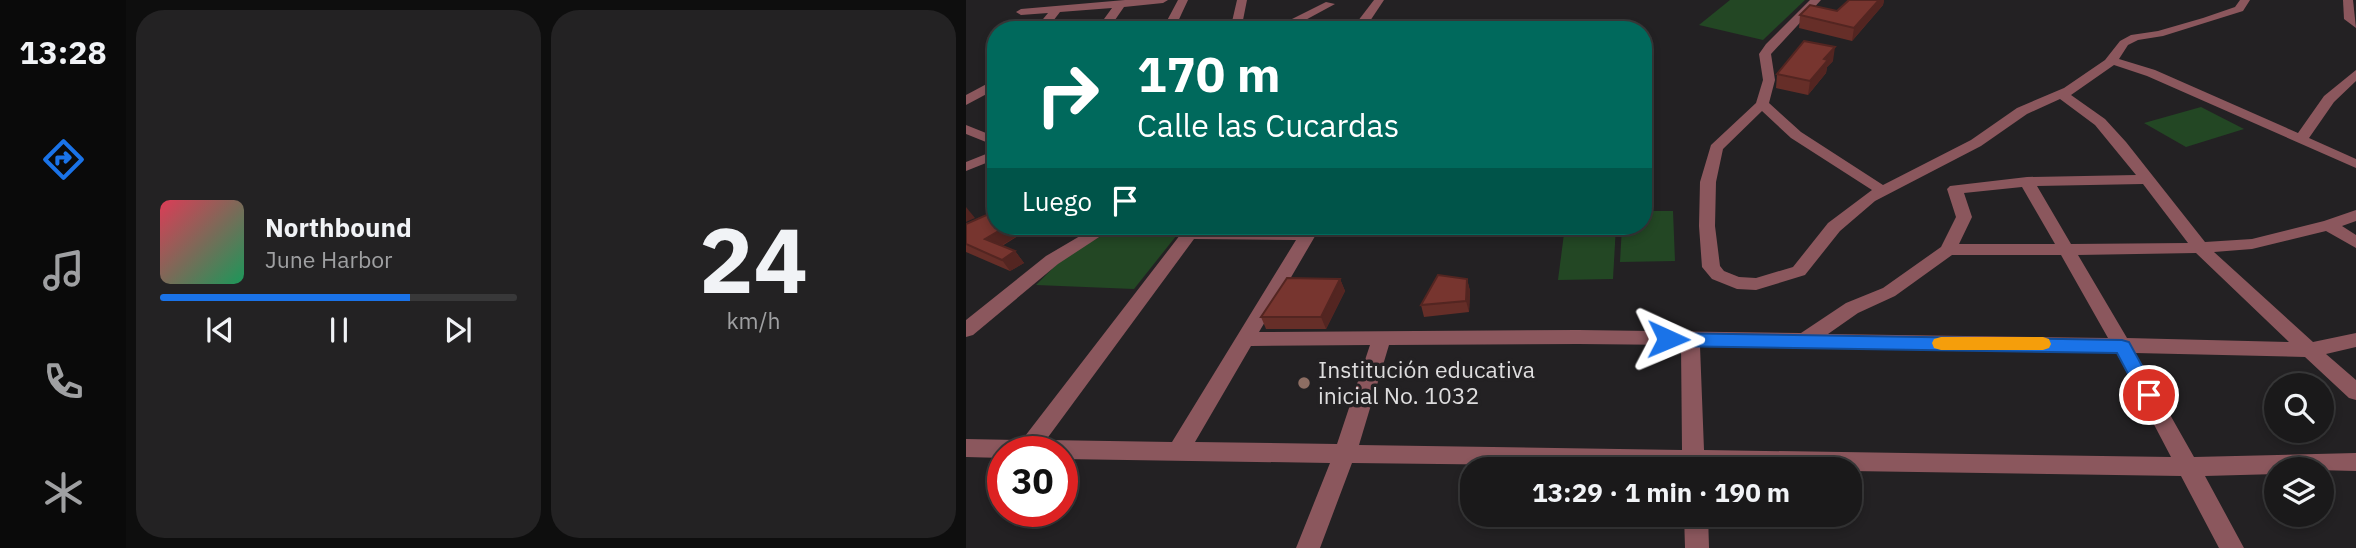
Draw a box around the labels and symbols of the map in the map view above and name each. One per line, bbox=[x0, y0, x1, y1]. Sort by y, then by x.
position arrow bbox=[1631, 302, 1705, 376]
place label: Institución educativa inicial No. 1032 bbox=[1318, 354, 1535, 410]
pin bbox=[2119, 365, 2179, 425]
marker: Institución educativa inicial No. 1032 bbox=[1296, 375, 1312, 391]
speed limit sign: 30 bbox=[987, 436, 1078, 527]

